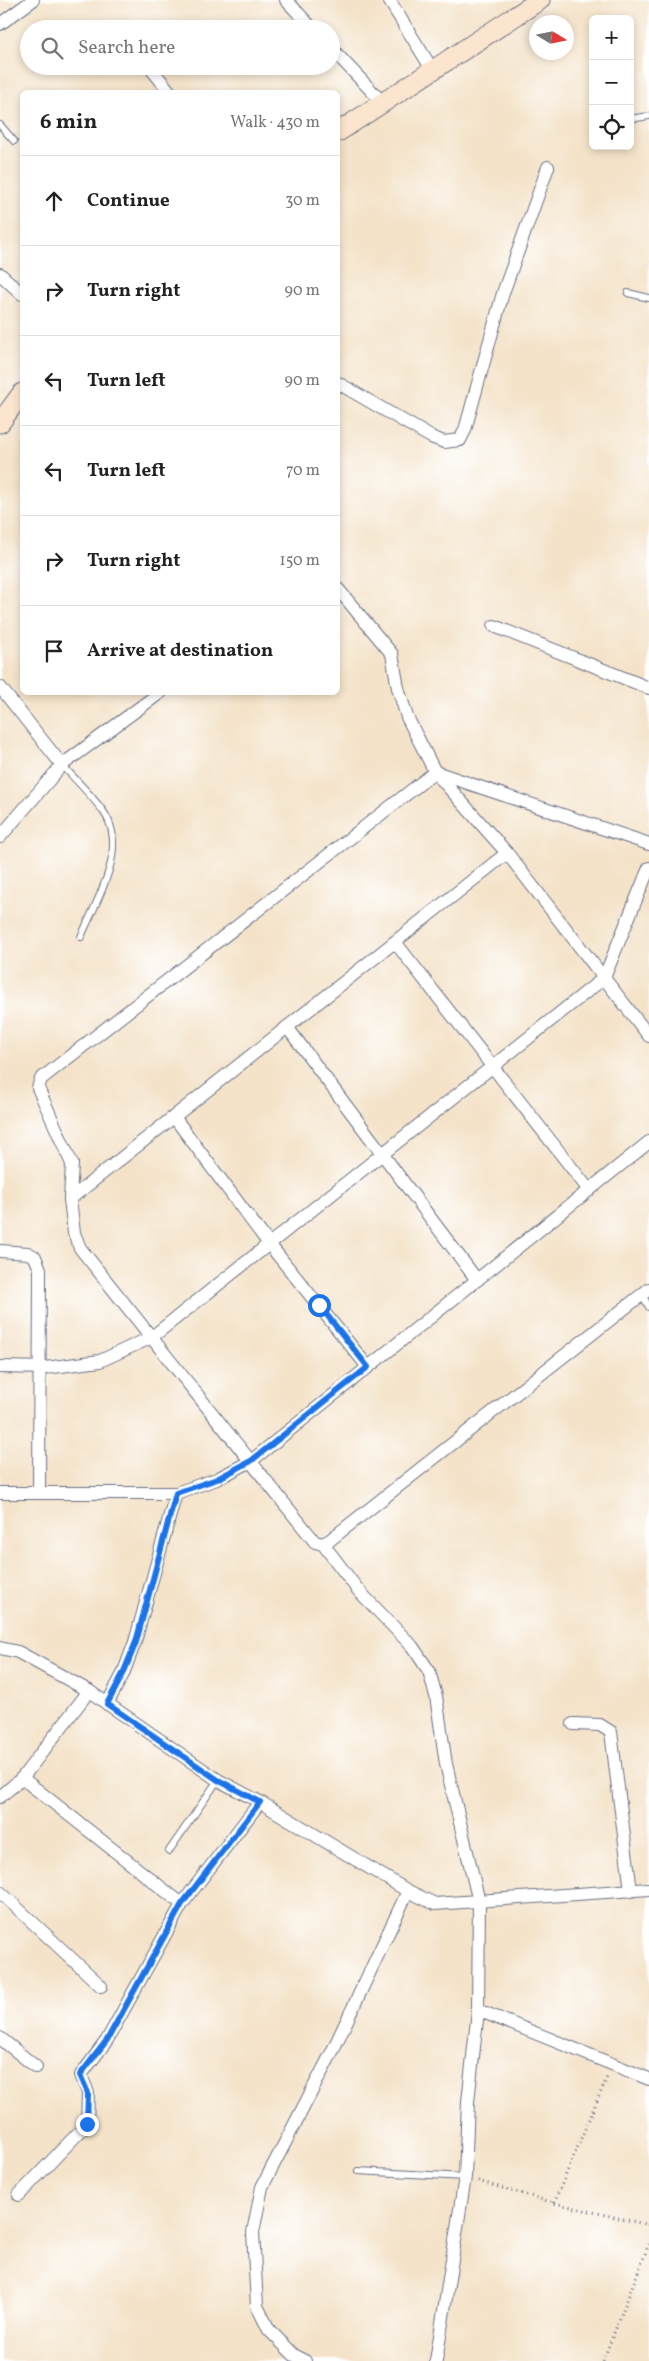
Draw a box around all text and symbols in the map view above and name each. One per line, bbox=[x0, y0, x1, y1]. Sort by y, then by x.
north arrow bbox=[529, 15, 574, 60]
map controls bbox=[589, 15, 634, 150]
button: + bbox=[589, 15, 634, 60]
search box bbox=[20, 20, 340, 75]
icon: search bbox=[38, 34, 66, 62]
text: Search here bbox=[78, 35, 175, 61]
button: − bbox=[589, 60, 634, 105]
button: locate bbox=[589, 105, 634, 150]
text: 6 min bbox=[40, 108, 97, 137]
text: Walk · 430 m bbox=[230, 112, 320, 134]
icon: ahead bbox=[40, 187, 68, 215]
text: Continue bbox=[87, 188, 170, 214]
text: 30 m bbox=[285, 190, 320, 212]
icon: right bbox=[40, 277, 68, 305]
text: Turn right bbox=[87, 278, 180, 304]
text: 90 m bbox=[284, 280, 320, 302]
icon: left bbox=[40, 367, 68, 395]
text: Turn left bbox=[87, 368, 166, 394]
text: 90 m bbox=[284, 370, 320, 392]
icon: left bbox=[40, 457, 68, 485]
text: Turn left bbox=[87, 458, 166, 484]
text: 70 m bbox=[286, 460, 320, 482]
icon: right bbox=[40, 547, 68, 575]
text: Turn right bbox=[87, 548, 180, 574]
text: 150 m bbox=[279, 550, 320, 572]
icon: arrive bbox=[40, 637, 68, 665]
text: Arrive at destination bbox=[87, 638, 273, 664]
route start bbox=[308, 1294, 331, 1317]
route end bbox=[76, 2113, 99, 2136]

